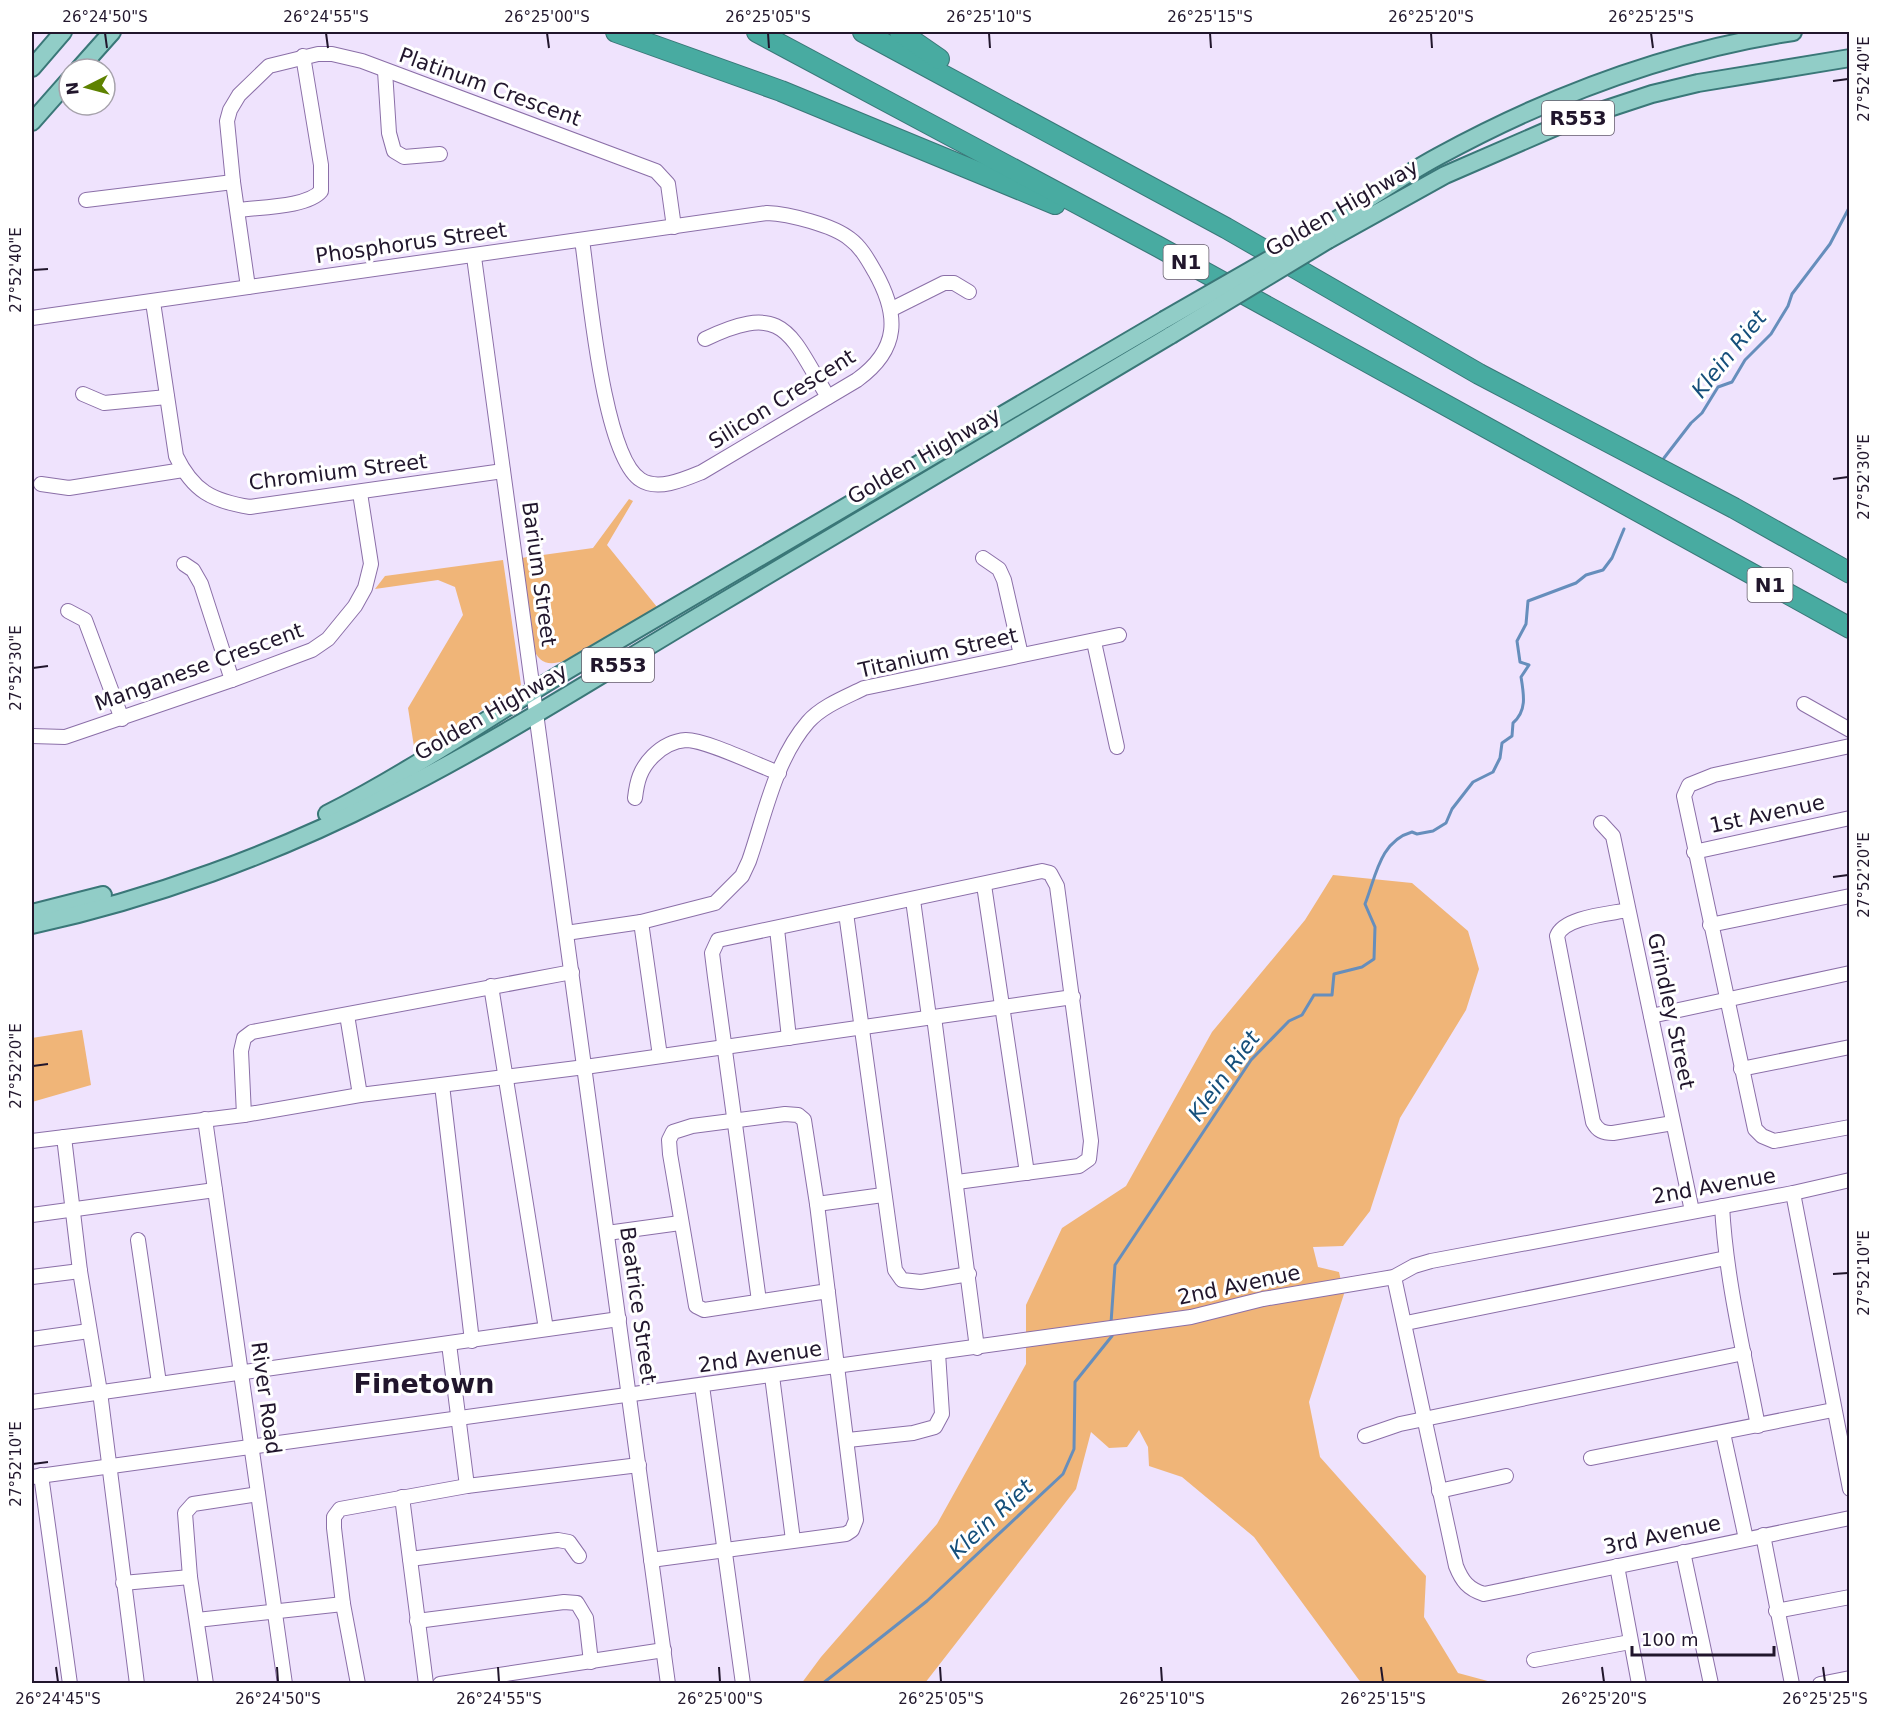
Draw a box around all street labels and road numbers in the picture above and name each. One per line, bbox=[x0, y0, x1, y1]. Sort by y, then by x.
street label: Platinum Crescent bbox=[396, 43, 584, 131]
road number: R553 bbox=[1542, 101, 1614, 135]
street label: Golden Highway bbox=[1262, 155, 1422, 261]
street label: Phosphorus Street bbox=[314, 218, 508, 268]
road number: N1 bbox=[1164, 245, 1208, 279]
street label: Silicon Crescent bbox=[704, 344, 860, 454]
street label: Golden Highway bbox=[844, 403, 1004, 509]
street label: Chromium Street bbox=[247, 449, 429, 495]
street label: Barium Street bbox=[517, 500, 561, 648]
road number: N1 bbox=[1748, 568, 1792, 602]
street label: Manganese Crescent bbox=[92, 618, 306, 716]
street label: Titanium Street bbox=[855, 623, 1020, 683]
road number: R553 bbox=[582, 648, 654, 682]
street label: Golden Highway bbox=[411, 659, 571, 765]
street label: 1st Avenue bbox=[1707, 790, 1827, 838]
street label: Grindley Street bbox=[1643, 931, 1699, 1091]
street label: 2nd Avenue bbox=[1651, 1163, 1777, 1209]
street label: Beatrice Street bbox=[615, 1225, 661, 1385]
street label: 2nd Avenue bbox=[1176, 1260, 1302, 1310]
street label: 2nd Avenue bbox=[697, 1336, 823, 1378]
street label: River Road bbox=[246, 1340, 286, 1456]
street label: 3rd Avenue bbox=[1601, 1511, 1723, 1559]

